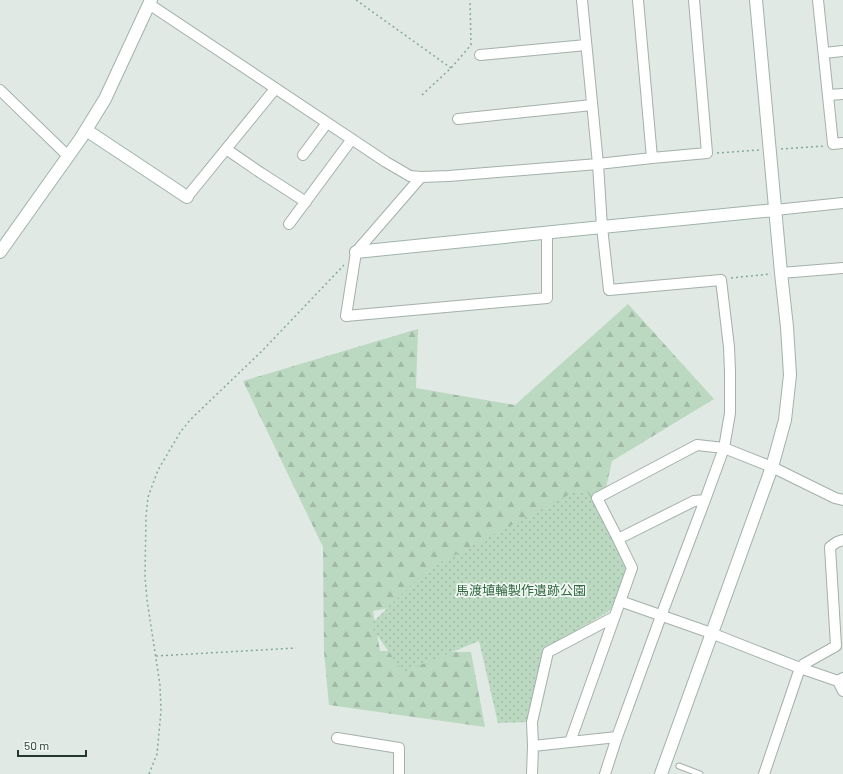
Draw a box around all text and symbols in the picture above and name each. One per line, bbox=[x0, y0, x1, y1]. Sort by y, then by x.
park label: 馬渡埴輪製作遺跡公園 bbox=[456, 582, 586, 598]
scale bar bbox=[18, 732, 86, 758]
text: 50 m bbox=[24, 738, 49, 752]

